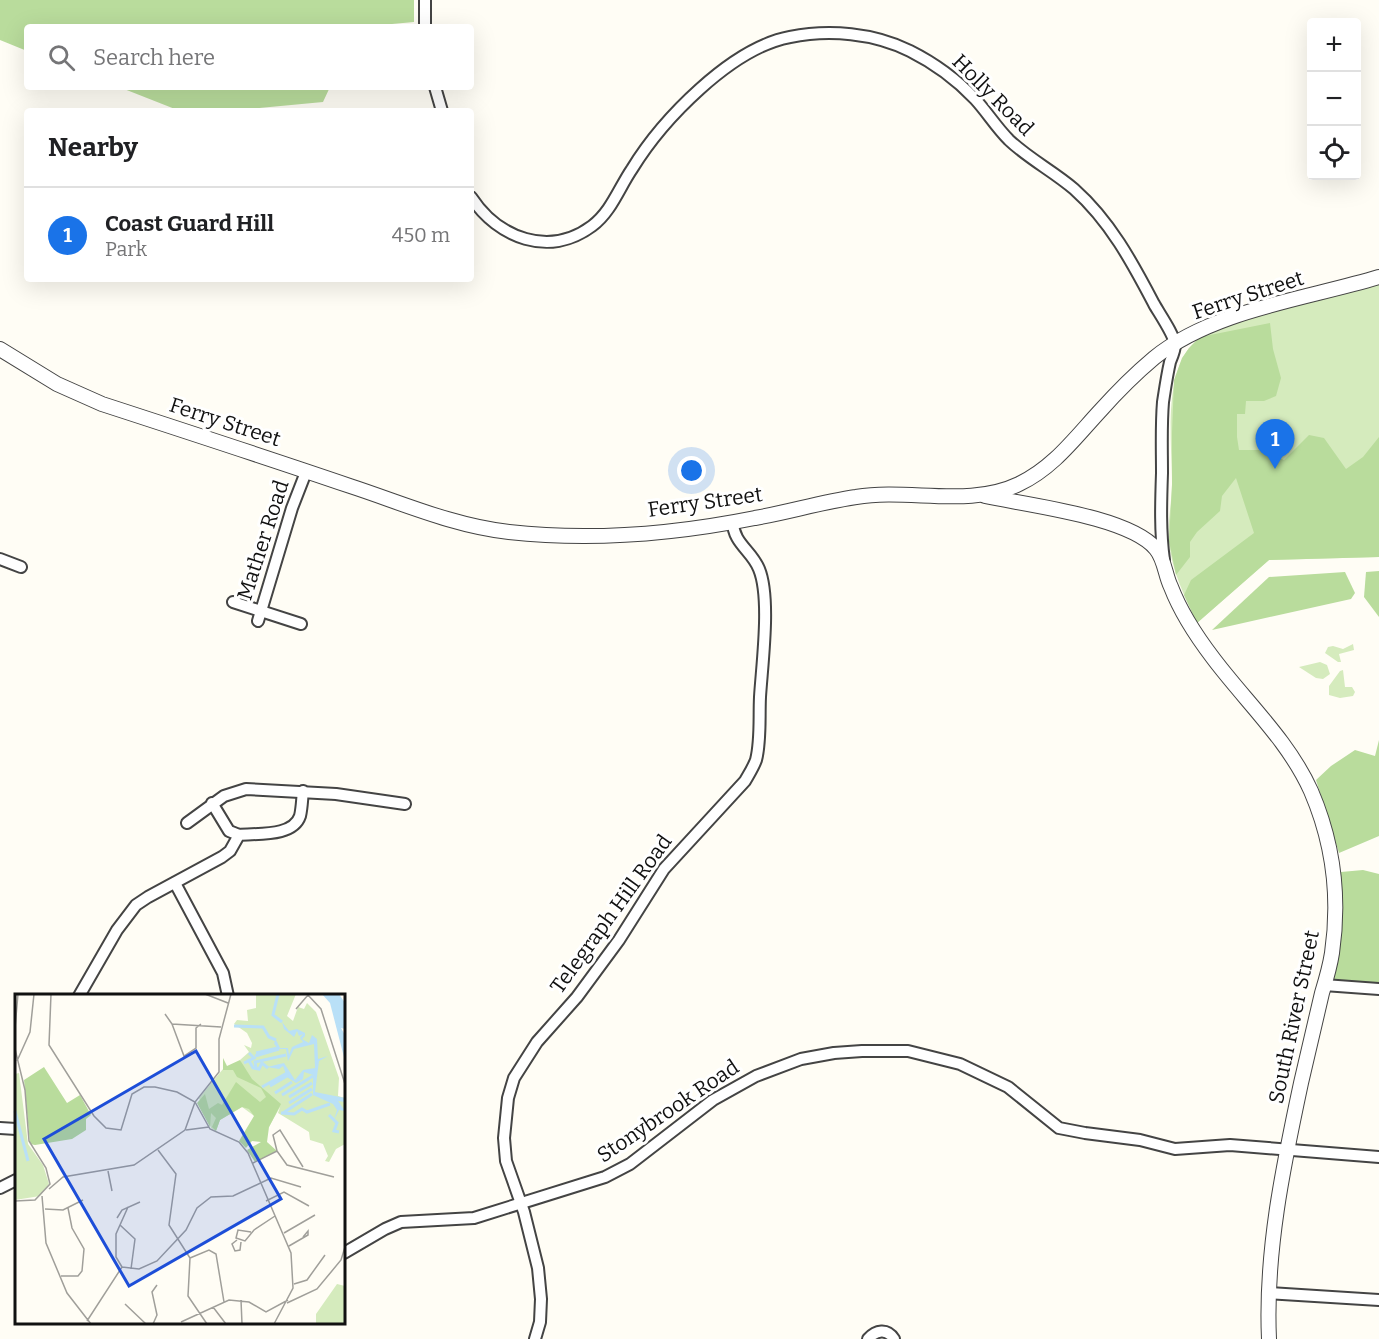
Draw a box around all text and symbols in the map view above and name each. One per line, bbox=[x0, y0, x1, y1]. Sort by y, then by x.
map controls bbox=[1307, 18, 1361, 180]
button: + bbox=[1307, 18, 1361, 72]
search box bbox=[24, 24, 474, 90]
icon: search bbox=[45, 41, 78, 74]
text: Search here bbox=[93, 44, 215, 71]
street label: Holly Road bbox=[947, 49, 1039, 141]
button: − bbox=[1307, 72, 1361, 126]
button: locate bbox=[1307, 126, 1361, 180]
text: Nearby bbox=[48, 132, 138, 163]
text: Coast Guard Hill bbox=[105, 210, 274, 237]
text: 1 bbox=[63, 223, 72, 247]
text: 450 m bbox=[392, 223, 450, 247]
text: Park bbox=[105, 237, 147, 261]
street label: Ferry Street bbox=[1189, 265, 1307, 325]
street label: Ferry Street bbox=[166, 392, 284, 452]
pin: 1 bbox=[1256, 420, 1294, 469]
your location bbox=[677, 456, 706, 485]
street label: Mather Road bbox=[231, 477, 295, 603]
street label: Ferry Street bbox=[646, 481, 764, 523]
street label: Telegraph Hill Road bbox=[545, 829, 677, 999]
street label: South River Street bbox=[1263, 928, 1325, 1106]
inset map bbox=[15, 994, 345, 1324]
street label: Stonybrook Road bbox=[592, 1054, 744, 1168]

